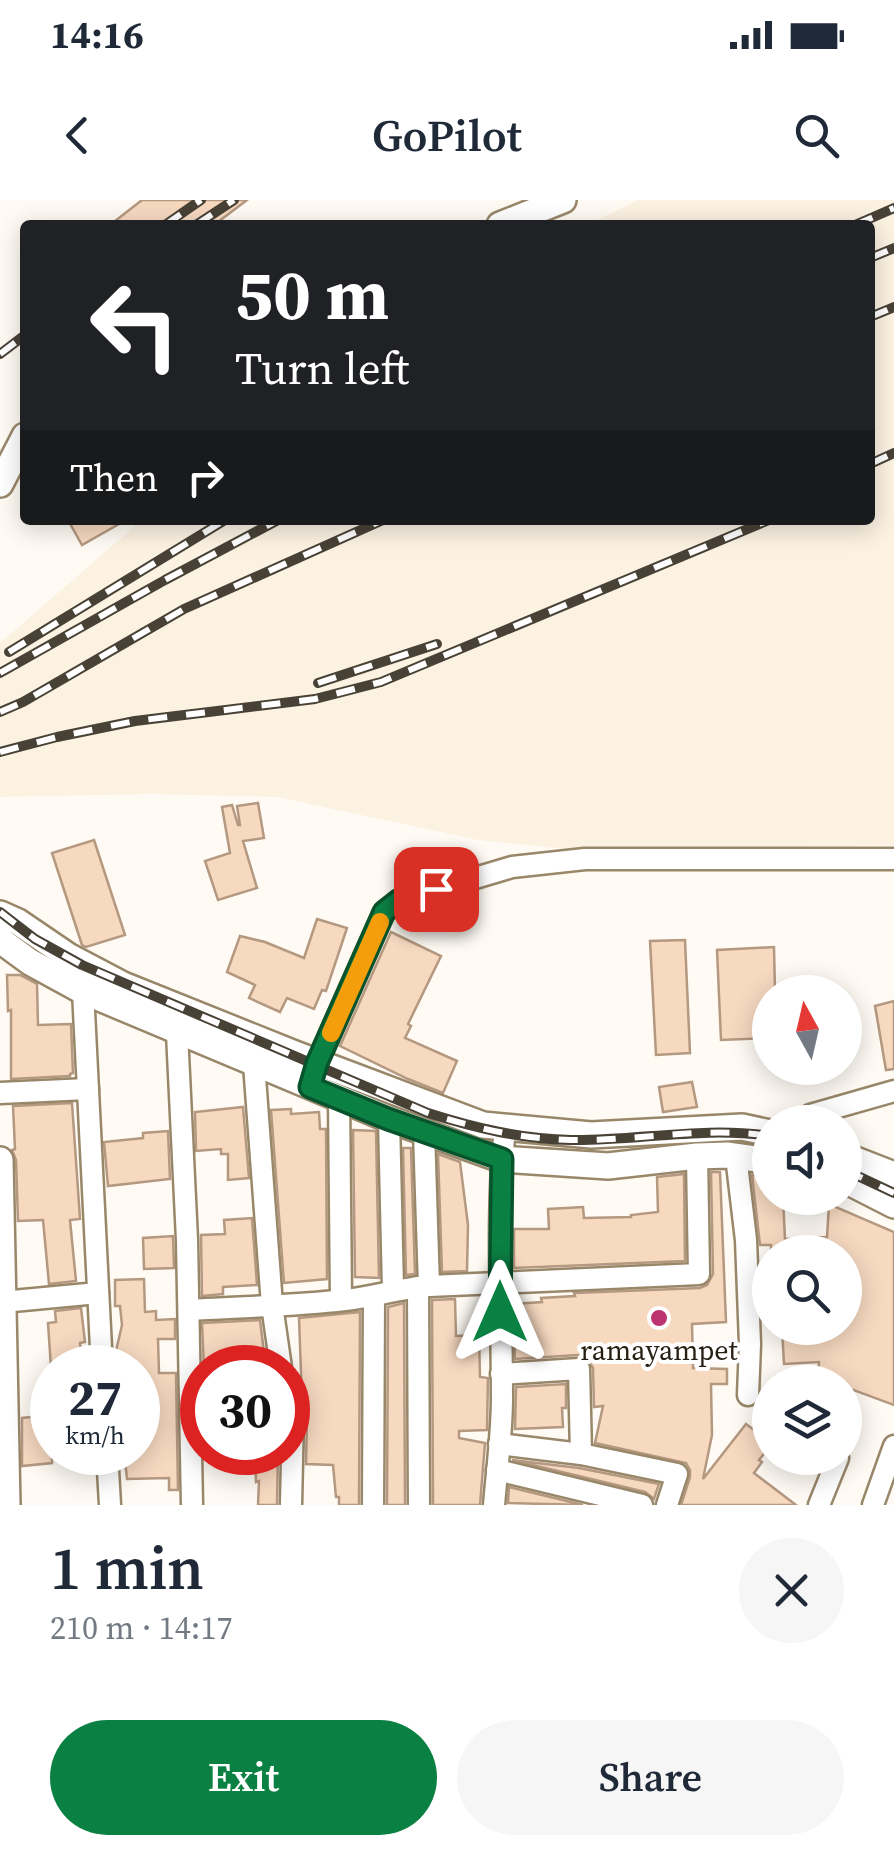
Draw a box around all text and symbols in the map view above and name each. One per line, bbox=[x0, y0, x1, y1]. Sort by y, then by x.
text: 14:16 bbox=[50, 9, 144, 61]
text: GoPilot bbox=[372, 104, 522, 166]
icon: back bbox=[50, 108, 105, 163]
icon: search bbox=[789, 108, 844, 163]
text: 50 m bbox=[235, 246, 389, 342]
icon: left bbox=[70, 260, 200, 390]
text: Turn left bbox=[235, 337, 409, 399]
icon: right bbox=[178, 450, 233, 505]
text: Then bbox=[70, 452, 158, 504]
pin bbox=[394, 847, 479, 932]
icon: arrive bbox=[409, 862, 464, 917]
north arrow bbox=[752, 975, 862, 1085]
map controls bbox=[752, 975, 862, 1475]
button: sound bbox=[752, 1105, 862, 1215]
button: search bbox=[752, 1235, 862, 1345]
position arrow bbox=[448, 1260, 552, 1364]
marker: ramayampet bbox=[648, 1307, 670, 1329]
place label: ramayampet bbox=[580, 1331, 739, 1369]
speed limit sign: 30 bbox=[180, 1345, 310, 1475]
text: 27 bbox=[68, 1363, 122, 1432]
button: layers bbox=[752, 1365, 862, 1475]
text: km/h bbox=[65, 1418, 125, 1452]
text: 1 min bbox=[50, 1527, 204, 1609]
button: close bbox=[739, 1538, 844, 1643]
text: 210 m · 14:17 bbox=[50, 1606, 232, 1650]
button: Exit bbox=[50, 1720, 437, 1835]
button: Share bbox=[457, 1720, 844, 1835]

